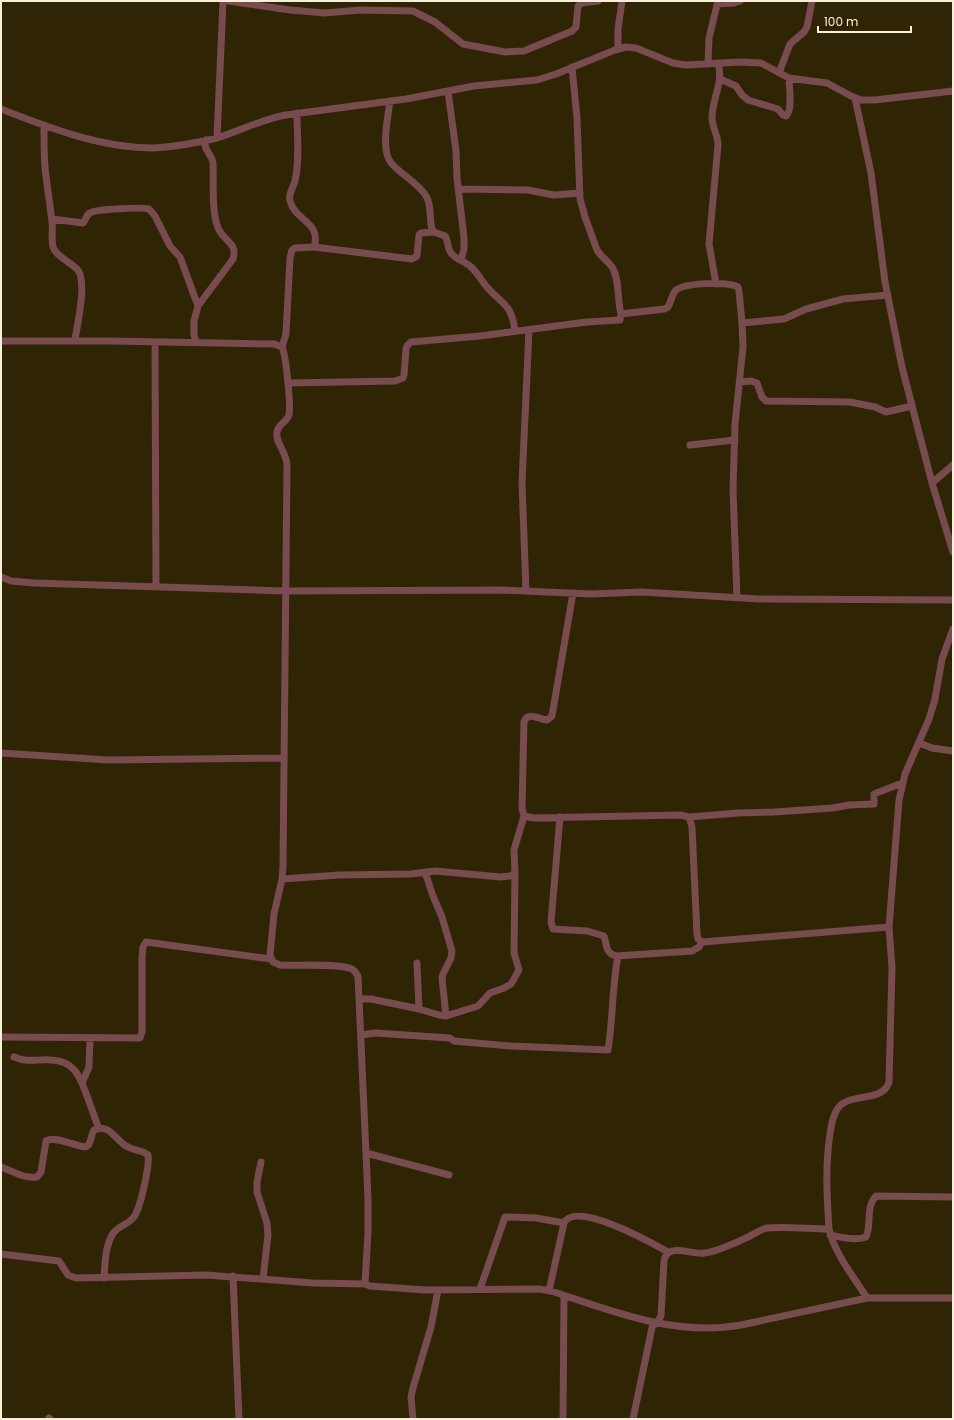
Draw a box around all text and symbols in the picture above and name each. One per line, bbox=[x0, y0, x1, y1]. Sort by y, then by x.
scale bar bbox=[818, 8, 911, 34]
text: 100 m bbox=[824, 13, 858, 30]

